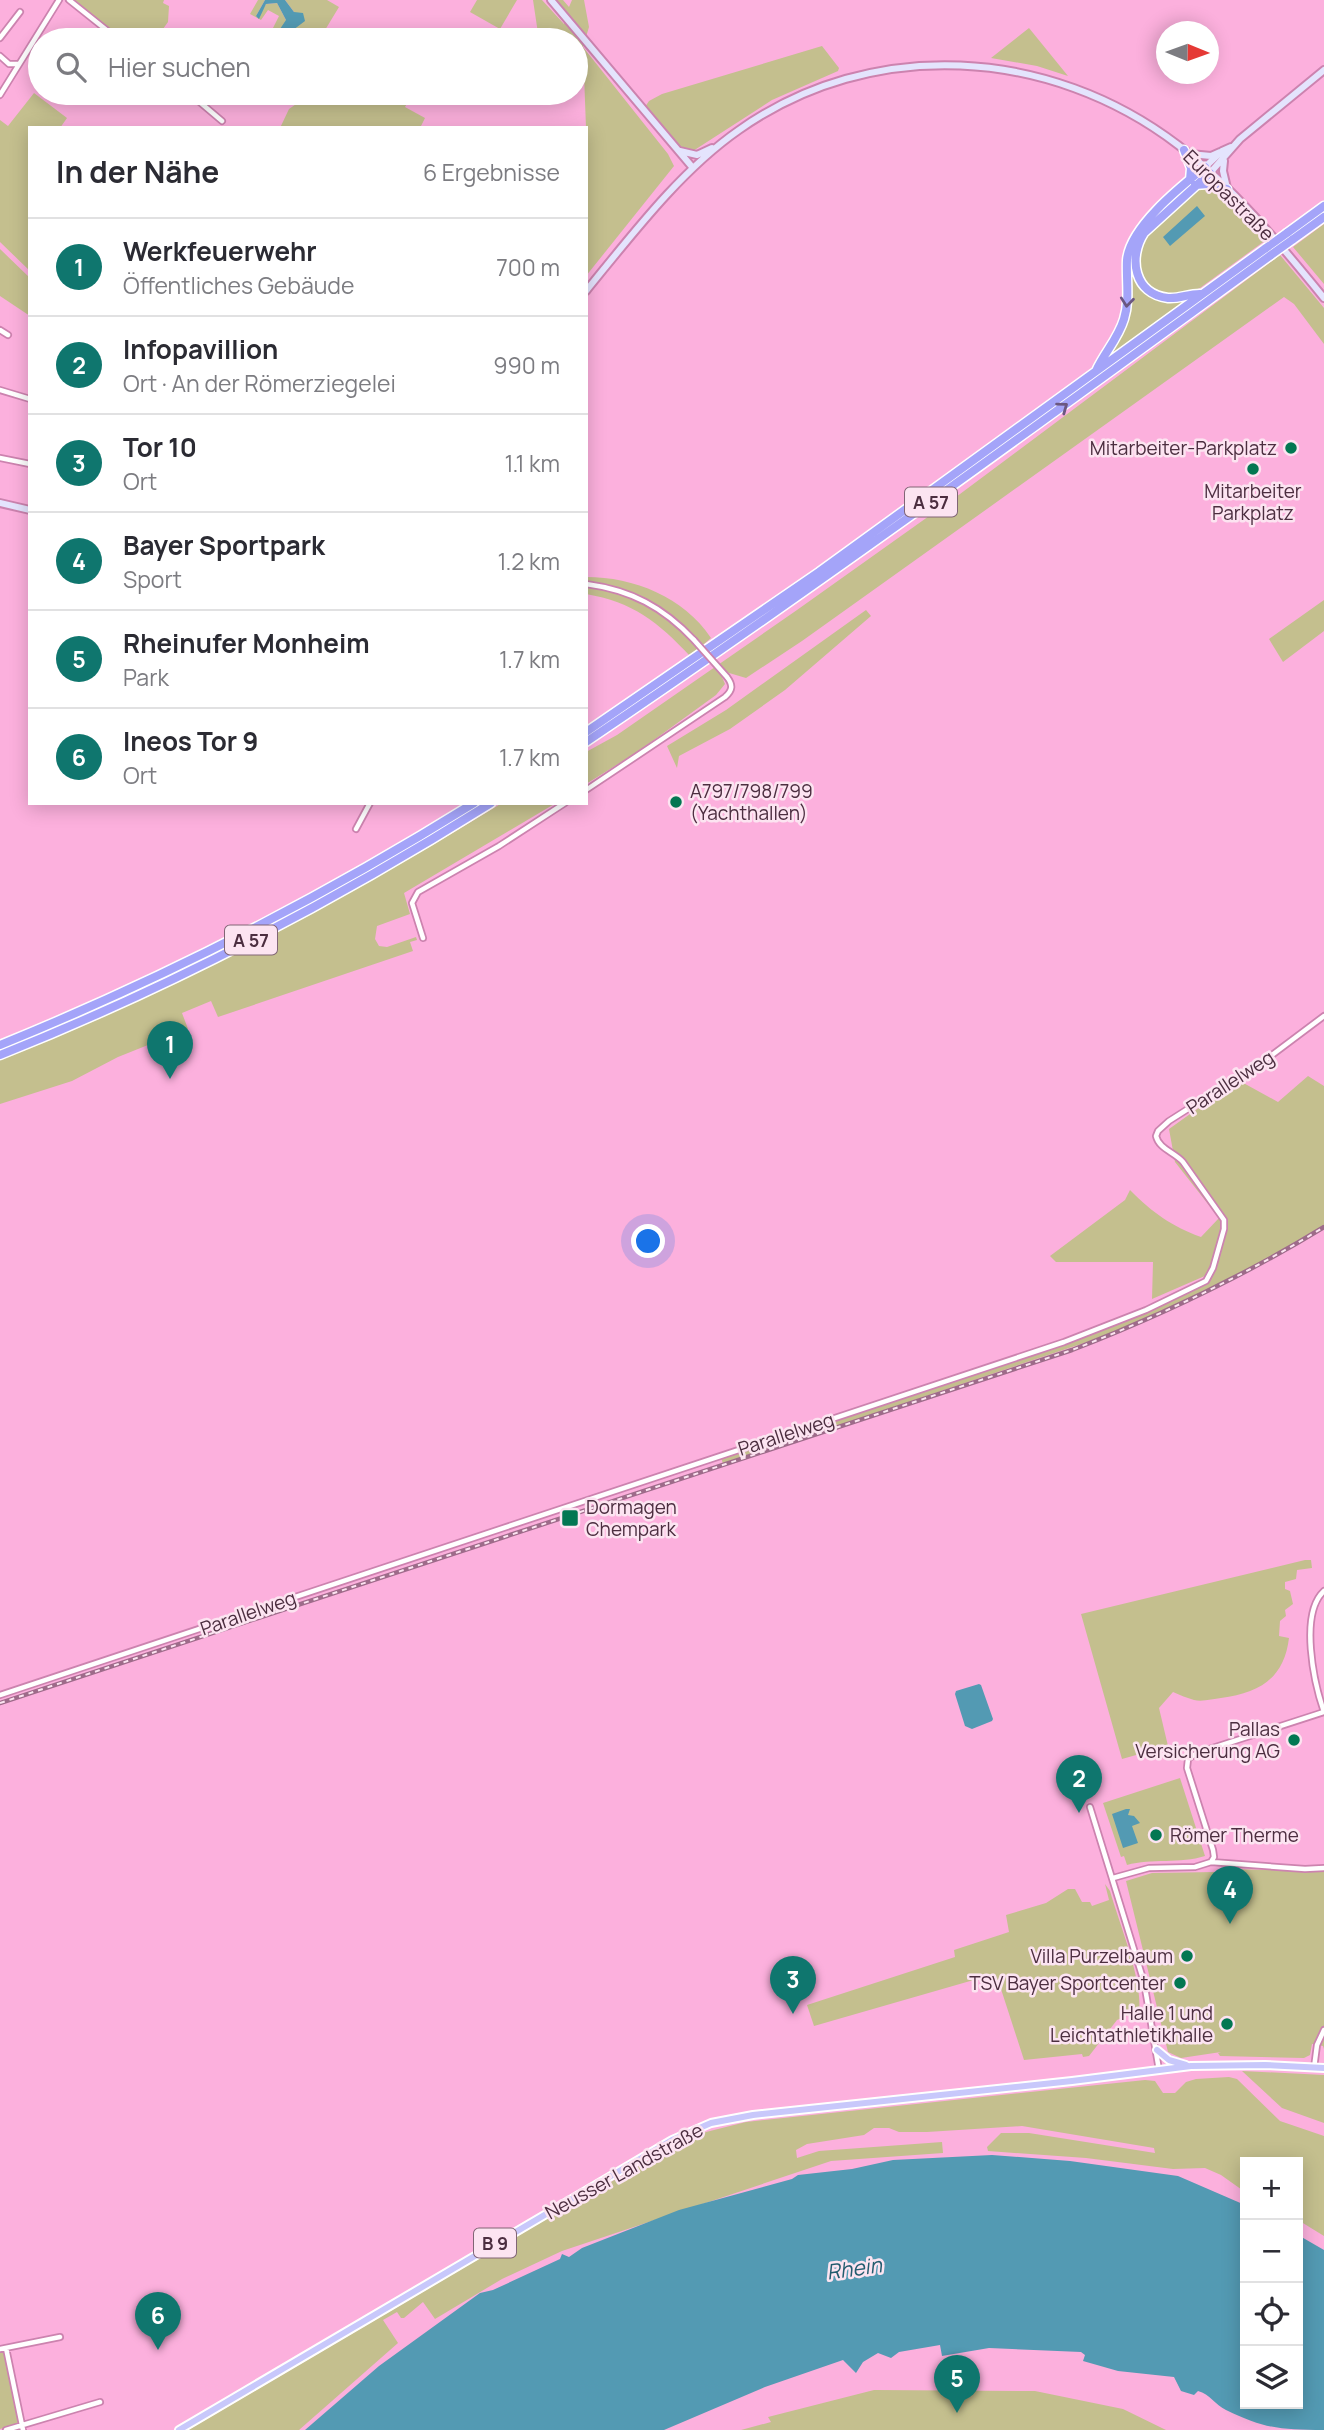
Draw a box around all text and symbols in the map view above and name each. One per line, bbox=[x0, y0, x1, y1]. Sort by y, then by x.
north arrow bbox=[1156, 21, 1219, 84]
search box bbox=[28, 28, 588, 105]
icon: search bbox=[52, 48, 90, 86]
text: Hier suchen bbox=[108, 49, 251, 85]
street label: Europastraße bbox=[1178, 144, 1280, 246]
text: In der Nähe bbox=[56, 151, 219, 192]
text: 6 Ergebnisse bbox=[423, 156, 560, 188]
text: Werkfeuerwehr bbox=[123, 233, 317, 269]
text: 1 bbox=[74, 251, 84, 283]
text: 700 m bbox=[496, 251, 560, 283]
text: Öffentliches Gebäude bbox=[123, 269, 354, 301]
one-way arrow bbox=[1119, 296, 1134, 308]
text: Infopavillion bbox=[123, 331, 278, 367]
text: 2 bbox=[72, 349, 86, 381]
text: 990 m bbox=[493, 349, 560, 381]
text: Ort · An der Römerziegelei bbox=[123, 367, 396, 399]
one-way arrow bbox=[1055, 402, 1068, 415]
text: Tor 10 bbox=[123, 429, 197, 465]
place label: Mitarbeiter-Parkplatz bbox=[1090, 435, 1277, 461]
marker: Mitarbeiter-Parkplatz bbox=[1283, 440, 1299, 456]
text: 3 bbox=[72, 447, 86, 479]
text: 1.1 km bbox=[504, 447, 560, 479]
marker: Mitarbeiter Parkplatz bbox=[1245, 461, 1261, 477]
text: Ort bbox=[123, 465, 157, 497]
place label: Mitarbeiter Parkplatz bbox=[1204, 478, 1302, 526]
road number: A 57 bbox=[905, 488, 957, 516]
text: Bayer Sportpark bbox=[123, 527, 325, 563]
text: 4 bbox=[72, 545, 86, 577]
text: 1.2 km bbox=[497, 545, 560, 577]
text: Sport bbox=[123, 563, 182, 595]
text: Rheinufer Monheim bbox=[123, 625, 370, 661]
text: 5 bbox=[72, 643, 86, 675]
text: 1.7 km bbox=[499, 643, 560, 675]
text: Park bbox=[123, 661, 169, 693]
text: Ineos Tor 9 bbox=[123, 723, 259, 759]
text: 6 bbox=[72, 741, 86, 773]
text: 1.7 km bbox=[499, 741, 560, 773]
text: Ort bbox=[123, 759, 157, 791]
place label: A797/798/799 (Yachthallen) bbox=[690, 778, 813, 826]
marker: A797/798/799 (Yachthallen) bbox=[668, 794, 684, 810]
road number: A 57 bbox=[225, 925, 277, 954]
pin: 1 bbox=[147, 1021, 193, 1079]
street label: Parallelweg bbox=[1181, 1044, 1279, 1120]
your location bbox=[631, 1224, 665, 1258]
street label: Parallelweg bbox=[735, 1406, 837, 1462]
place label: Dormagen Chempark bbox=[586, 1494, 677, 1542]
marker: Dormagen Chempark bbox=[560, 1508, 580, 1528]
street label: Parallelweg bbox=[197, 1584, 299, 1642]
place label: Pallas Versicherung AG bbox=[1135, 1716, 1280, 1764]
marker: Pallas Versicherung AG bbox=[1286, 1732, 1302, 1748]
pin: 2 bbox=[1056, 1755, 1102, 1813]
place label: Römer Therme bbox=[1170, 1822, 1299, 1848]
marker: Römer Therme bbox=[1148, 1827, 1164, 1843]
pin: 4 bbox=[1207, 1866, 1253, 1924]
place label: Villa Purzelbaum bbox=[1031, 1943, 1173, 1969]
marker: Villa Purzelbaum bbox=[1179, 1948, 1195, 1964]
pin: 3 bbox=[770, 1956, 816, 2014]
place label: TSV Bayer Sportcenter bbox=[969, 1970, 1166, 1996]
marker: TSV Bayer Sportcenter bbox=[1172, 1975, 1188, 1991]
place label: Halle 1 und Leichtathletikhalle bbox=[1050, 2000, 1213, 2048]
marker: Halle 1 und Leichtathletikhalle bbox=[1219, 2016, 1235, 2032]
street label: Neusser Landstraße bbox=[540, 2117, 708, 2225]
map controls bbox=[1240, 2157, 1303, 2409]
button: + bbox=[1240, 2157, 1303, 2220]
button: − bbox=[1240, 2220, 1303, 2283]
road number: B 9 bbox=[474, 2228, 516, 2258]
water label: Rhein bbox=[825, 2250, 885, 2286]
button: locate bbox=[1240, 2283, 1303, 2346]
pin: 6 bbox=[135, 2292, 181, 2350]
button: layers bbox=[1240, 2346, 1303, 2409]
pin: 5 bbox=[934, 2355, 980, 2413]

